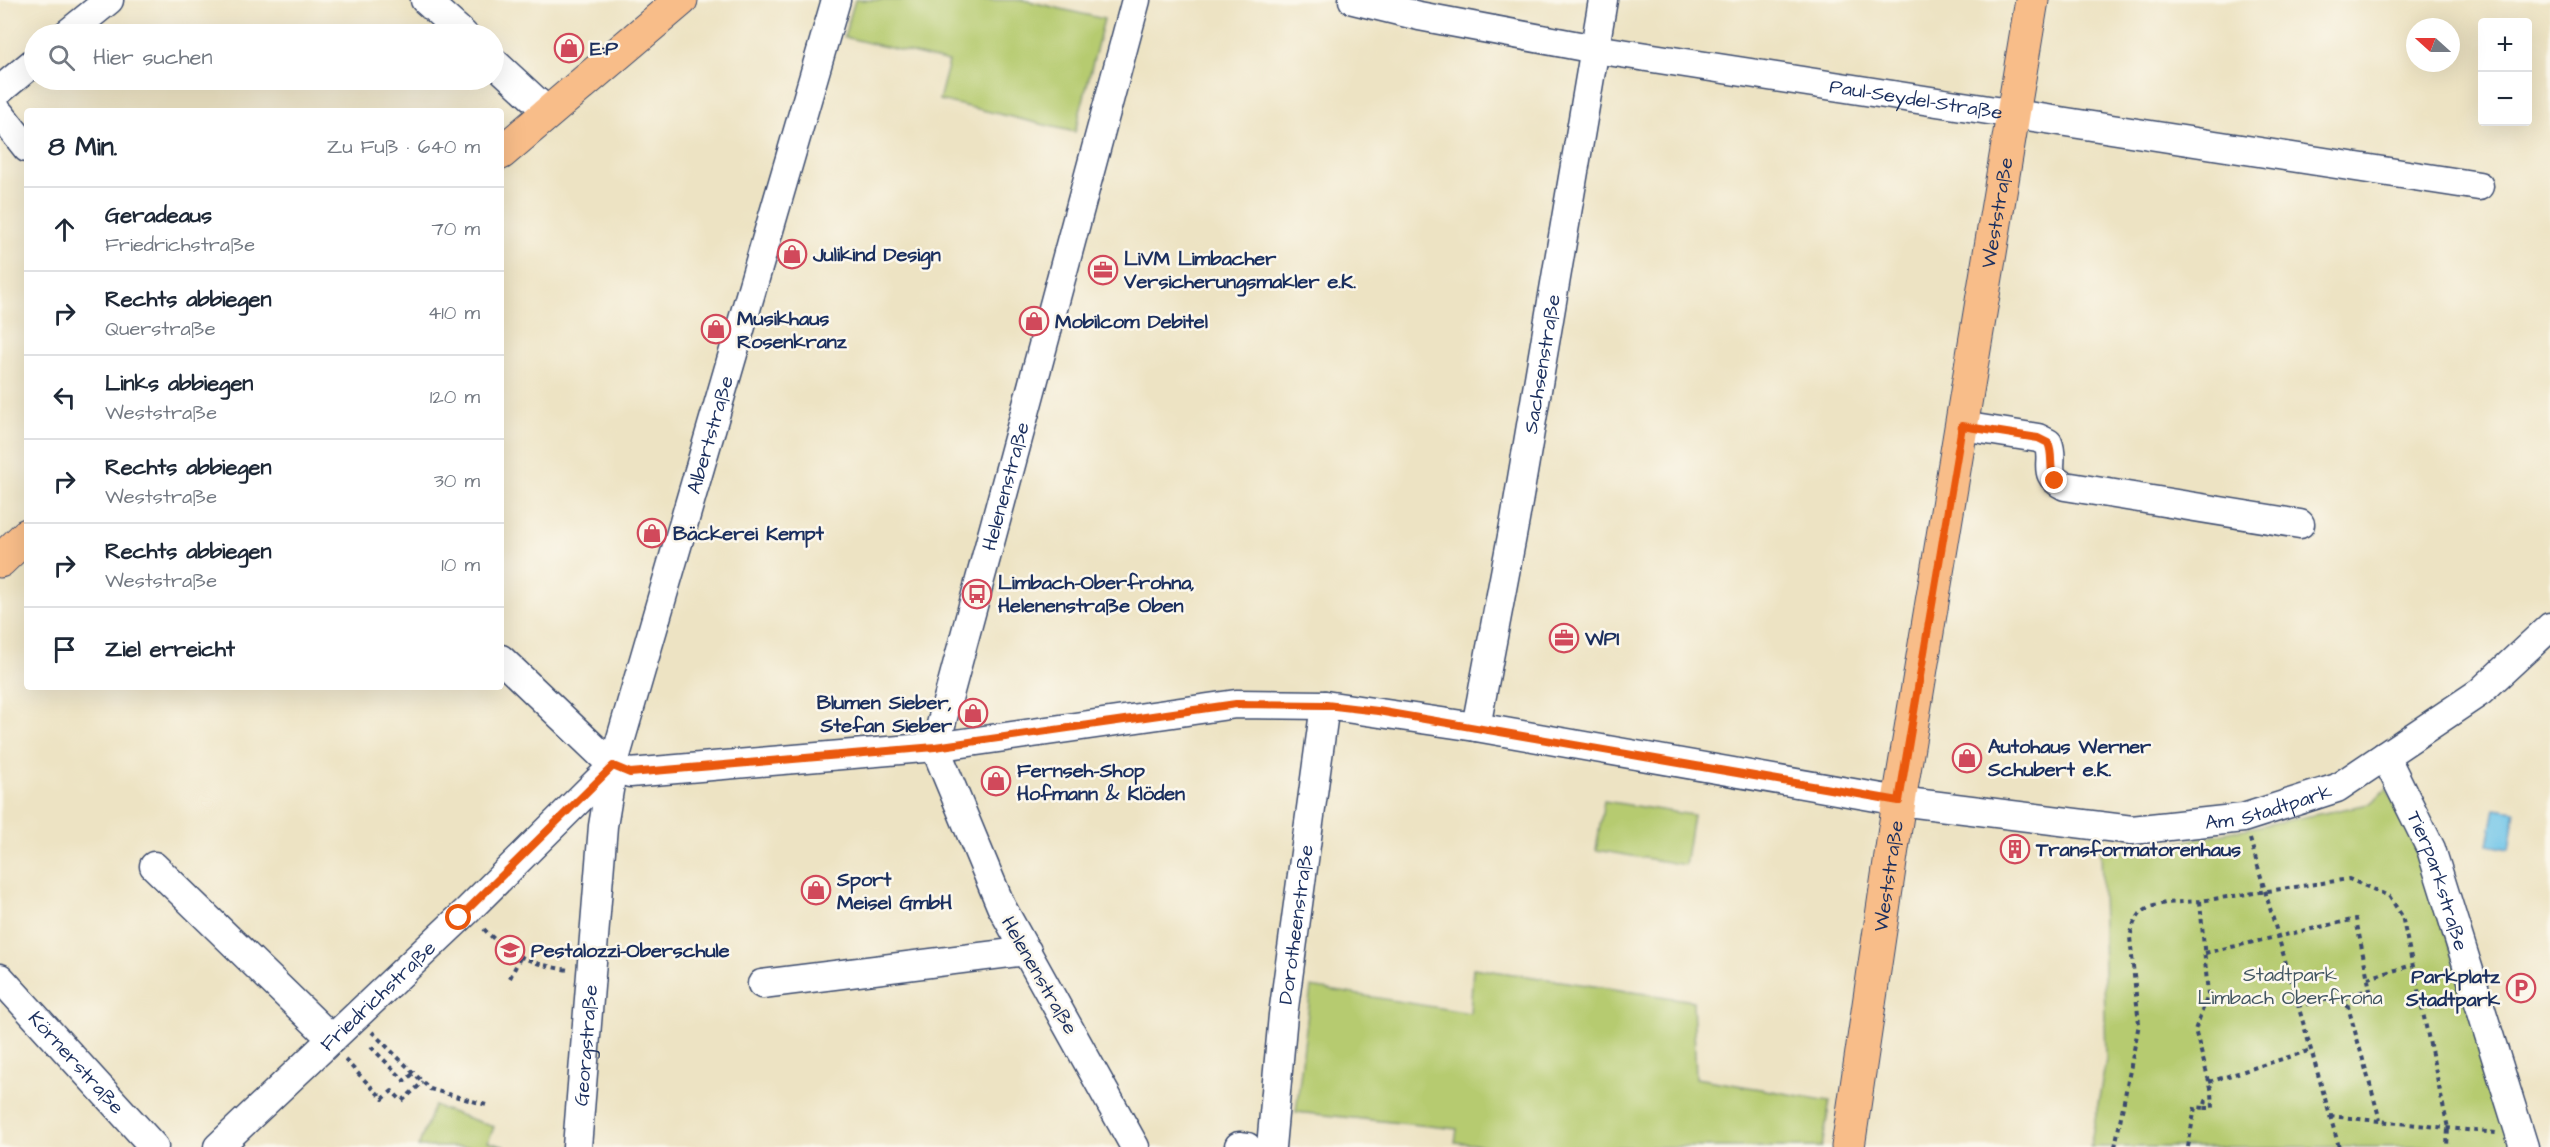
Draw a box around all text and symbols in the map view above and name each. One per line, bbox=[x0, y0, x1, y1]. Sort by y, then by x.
north arrow bbox=[2406, 18, 2460, 72]
map controls bbox=[2478, 18, 2532, 126]
button: + bbox=[2478, 18, 2532, 72]
search box bbox=[24, 24, 504, 90]
shop icon: E:P bbox=[553, 32, 585, 64]
place label: E:P bbox=[590, 35, 618, 63]
icon: search bbox=[45, 41, 78, 74]
text: Hier suchen bbox=[93, 42, 212, 73]
button: − bbox=[2478, 72, 2532, 126]
street label: Paul-Seydel-Straße bbox=[1827, 73, 2005, 127]
text: 8 Min. bbox=[48, 129, 117, 165]
text: Zu Fuß · 640 m bbox=[327, 133, 480, 161]
street label: Weststraße bbox=[1975, 155, 2021, 271]
text: Geradeaus bbox=[105, 200, 212, 231]
icon: ahead bbox=[48, 213, 81, 246]
text: 70 m bbox=[432, 215, 480, 243]
text: Friedrichstraße bbox=[105, 231, 255, 259]
shop icon: Julikind Design bbox=[776, 238, 808, 270]
place label: Julikind Design bbox=[812, 241, 941, 270]
place label: LiVM Limbacher Versicherungsmakler e.K. bbox=[1123, 245, 1356, 297]
office icon: LiVM Limbacher Versicherungsmakler e.K. bbox=[1087, 254, 1119, 286]
text: Rechts abbiegen bbox=[105, 284, 272, 315]
street label: Sachsenstraße bbox=[1517, 292, 1568, 436]
icon: right bbox=[48, 297, 81, 330]
text: 410 m bbox=[428, 299, 480, 327]
place label: Musikhaus Rosenkranz bbox=[737, 305, 848, 356]
shop icon: Mobilcom Debitel bbox=[1018, 305, 1050, 337]
place label: Mobilcom Debitel bbox=[1055, 308, 1208, 336]
shop icon: Musikhaus Rosenkranz bbox=[700, 313, 732, 345]
text: Querstraße bbox=[105, 315, 216, 343]
text: Links abbiegen bbox=[105, 368, 253, 399]
street label: Albertstraße bbox=[680, 372, 741, 497]
icon: left bbox=[48, 381, 81, 414]
text: 120 m bbox=[430, 383, 480, 411]
text: Weststraße bbox=[105, 399, 217, 427]
street label: Helenenstraße bbox=[975, 419, 1037, 554]
text: Rechts abbiegen bbox=[105, 452, 272, 483]
icon: right bbox=[48, 465, 81, 498]
text: 30 m bbox=[434, 467, 480, 495]
route end bbox=[2041, 467, 2067, 493]
text: Weststraße bbox=[105, 483, 217, 511]
shop icon: Bäckerei Kempt bbox=[636, 517, 668, 549]
place label: Bäckerei Kempt bbox=[673, 520, 825, 548]
text: Rechts abbiegen bbox=[105, 536, 272, 567]
icon: right bbox=[48, 549, 81, 582]
text: 10 m bbox=[441, 551, 480, 579]
text: Weststraße bbox=[105, 567, 217, 595]
place label: Limbach-Oberfrohna, Helenenstraße Oben bbox=[998, 569, 1195, 620]
bus stop icon: Limbach-Oberfrohna, Helenenstraße Oben bbox=[961, 578, 993, 610]
office icon: WPI bbox=[1548, 622, 1580, 654]
place label: WPI bbox=[1584, 625, 1620, 653]
icon: arrive bbox=[48, 633, 81, 666]
text: Ziel erreicht bbox=[105, 634, 235, 665]
place label: Blumen Sieber, Stefan Sieber bbox=[817, 689, 953, 740]
shop icon: Blumen Sieber, Stefan Sieber bbox=[957, 697, 989, 729]
place label: Autohaus Werner Schubert e.K. bbox=[1987, 733, 2152, 784]
shop icon: Autohaus Werner Schubert e.K. bbox=[1951, 742, 1983, 774]
place label: Fernseh-Shop Hofmann & Klöden bbox=[1017, 757, 1185, 808]
shop icon: Fernseh-Shop Hofmann & Klöden bbox=[980, 765, 1012, 797]
street label: Am Stadtpark bbox=[2204, 778, 2336, 837]
street label: Tierparkstraße bbox=[2399, 806, 2475, 954]
street label: Weststraße bbox=[1867, 818, 1911, 934]
building icon: Transformatorenhaus bbox=[1999, 833, 2031, 865]
place label: Transformatorenhaus bbox=[2035, 836, 2241, 864]
street label: Dorotheenstraße bbox=[1272, 843, 1321, 1006]
place label: Sport Meisel GmbH bbox=[836, 866, 952, 917]
shop icon: Sport Meisel GmbH bbox=[800, 874, 832, 906]
route start bbox=[445, 904, 471, 930]
street label: Helenenstraße bbox=[994, 911, 1084, 1040]
street label: Friedrichstraße bbox=[314, 934, 443, 1058]
school or university icon: Pestalozzi-Oberschule bbox=[494, 934, 526, 966]
place label: Pestalozzi-Oberschule bbox=[531, 937, 730, 965]
park label: Stadtpark Limbach Oberfrona bbox=[2197, 961, 2383, 1012]
place label: Parkplatz Stadtpark bbox=[2405, 963, 2501, 1014]
parking icon: Parkplatz Stadtpark bbox=[2505, 972, 2537, 1004]
street label: Georgstraße bbox=[567, 983, 605, 1107]
street label: Körnerstraße bbox=[22, 1005, 131, 1121]

